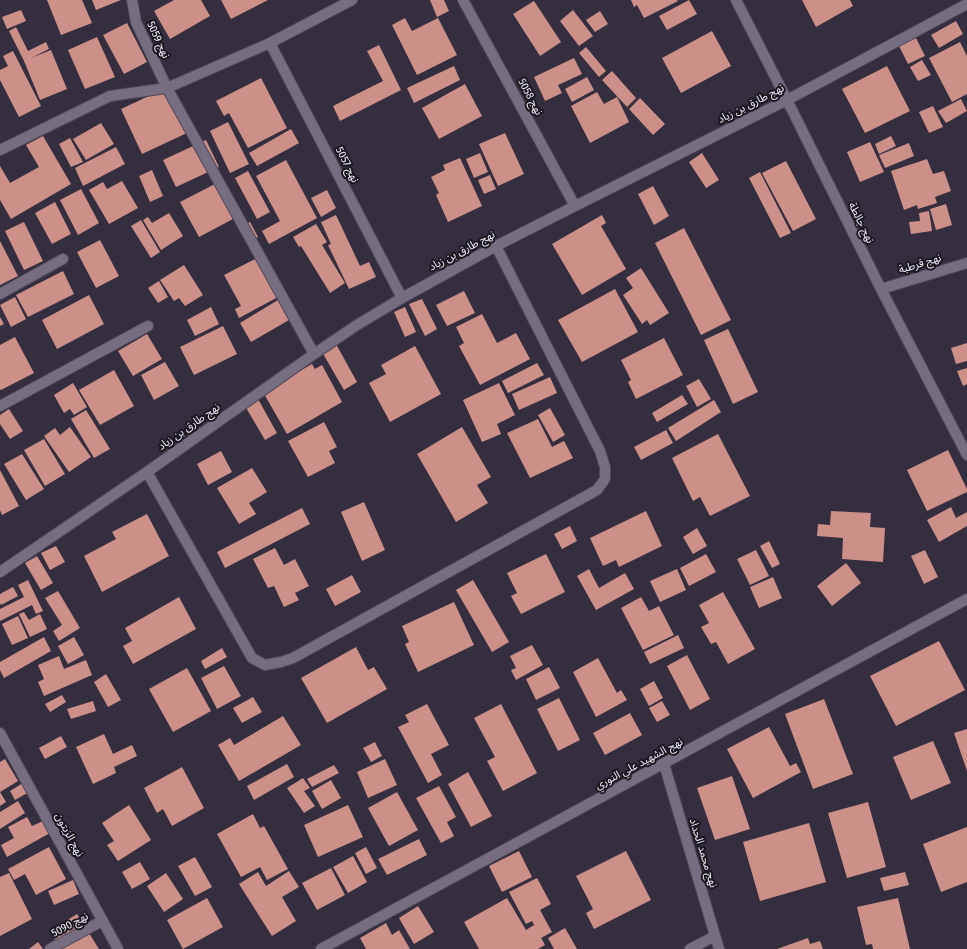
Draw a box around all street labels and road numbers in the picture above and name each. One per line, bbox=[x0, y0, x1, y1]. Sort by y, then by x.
street label: نهج 5059 bbox=[144, 19, 172, 61]
street label: نهج 5058 bbox=[515, 76, 545, 118]
street label: نهج طارق بن زياد bbox=[716, 82, 786, 126]
street label: نهج 5057 bbox=[332, 145, 362, 185]
street label: نهج جالطة bbox=[845, 200, 877, 246]
street label: نهج طارق بن زياد bbox=[427, 228, 497, 274]
street label: نهج قرطبة bbox=[897, 251, 943, 277]
street label: نهج طارق بن زياد bbox=[155, 401, 223, 453]
street label: نهج الشهيد علي النوري bbox=[593, 735, 685, 793]
street label: نهج الزيتون bbox=[52, 811, 86, 859]
street label: نهج محمد الحداد bbox=[686, 817, 720, 889]
street label: نهج 5090 bbox=[49, 910, 91, 940]

